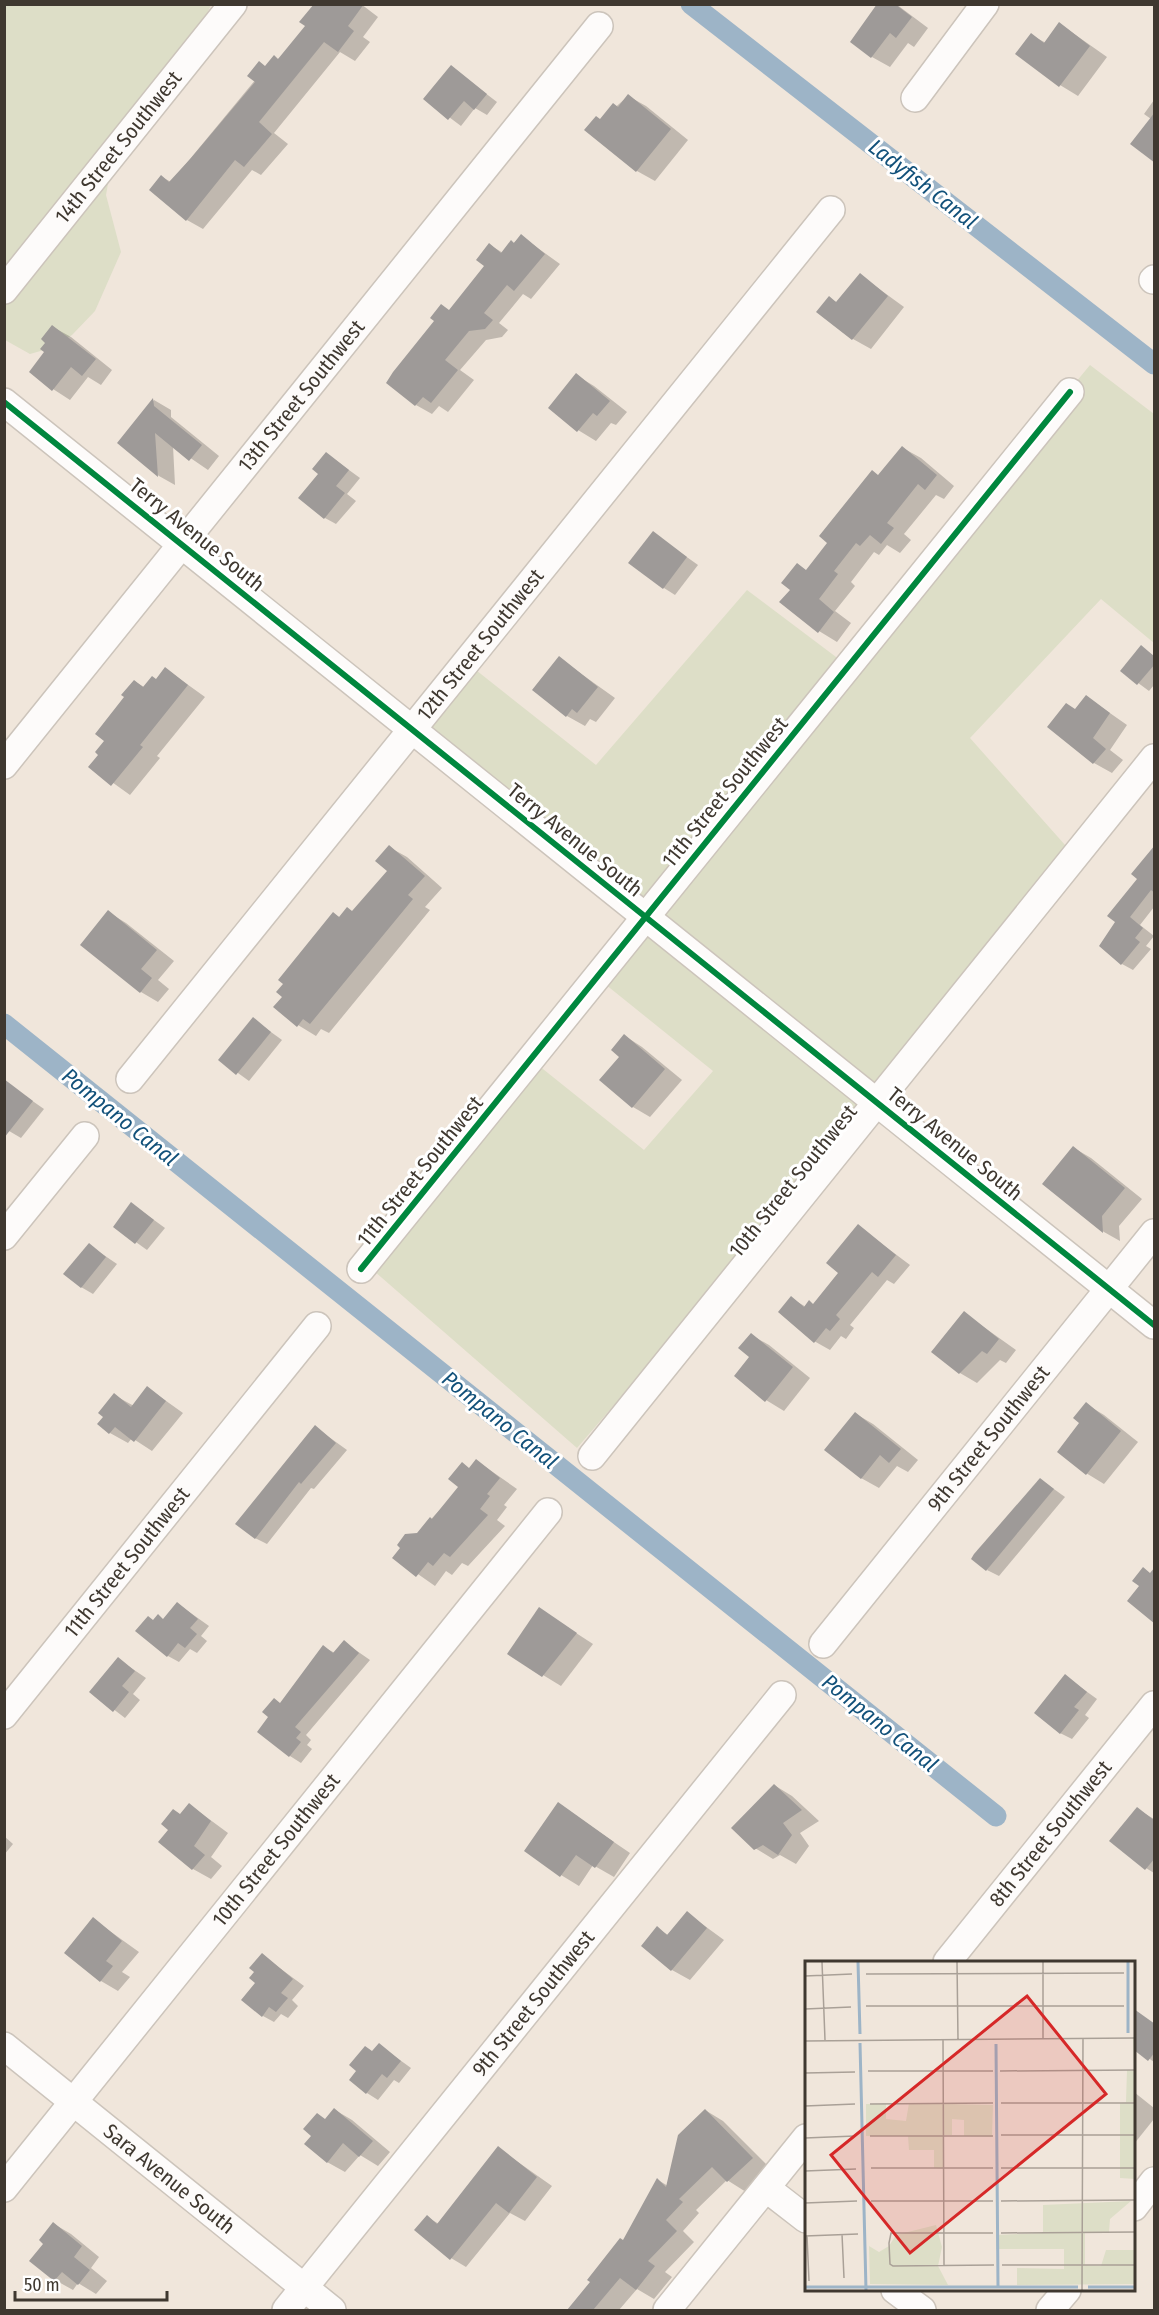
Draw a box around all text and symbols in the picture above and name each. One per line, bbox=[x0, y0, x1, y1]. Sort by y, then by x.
street label: 14th Street Southwest bbox=[49, 65, 187, 229]
water label: Ladyfish Canal bbox=[863, 133, 983, 235]
street label: 13th Street Southwest bbox=[232, 314, 370, 477]
street label: Terry Avenue South bbox=[124, 473, 270, 597]
street label: 12th Street Southwest bbox=[411, 564, 549, 726]
street label: 11th Street Southwest bbox=[656, 711, 794, 872]
street label: Terry Avenue South bbox=[502, 778, 648, 902]
water label: Pompano Canal bbox=[57, 1062, 183, 1172]
street label: Terry Avenue South bbox=[882, 1082, 1028, 1206]
street label: 11th Street Southwest bbox=[351, 1090, 489, 1251]
street label: 10th Street Southwest bbox=[723, 1099, 863, 1263]
street label: 9th Street Southwest bbox=[922, 1360, 1055, 1517]
water label: Pompano Canal bbox=[437, 1365, 563, 1475]
street label: 11th Street Southwest bbox=[58, 1482, 195, 1643]
water label: Pompano Canal bbox=[817, 1668, 943, 1778]
street label: 8th Street Southwest bbox=[984, 1755, 1117, 1912]
street label: 10th Street Southwest bbox=[207, 1768, 346, 1932]
street label: 9th Street Southwest bbox=[467, 1925, 600, 2082]
inset map bbox=[805, 1961, 1135, 2291]
street label: Sara Avenue South bbox=[98, 2118, 240, 2240]
scale bar bbox=[15, 2264, 166, 2302]
text: 50 m bbox=[24, 2274, 60, 2296]

